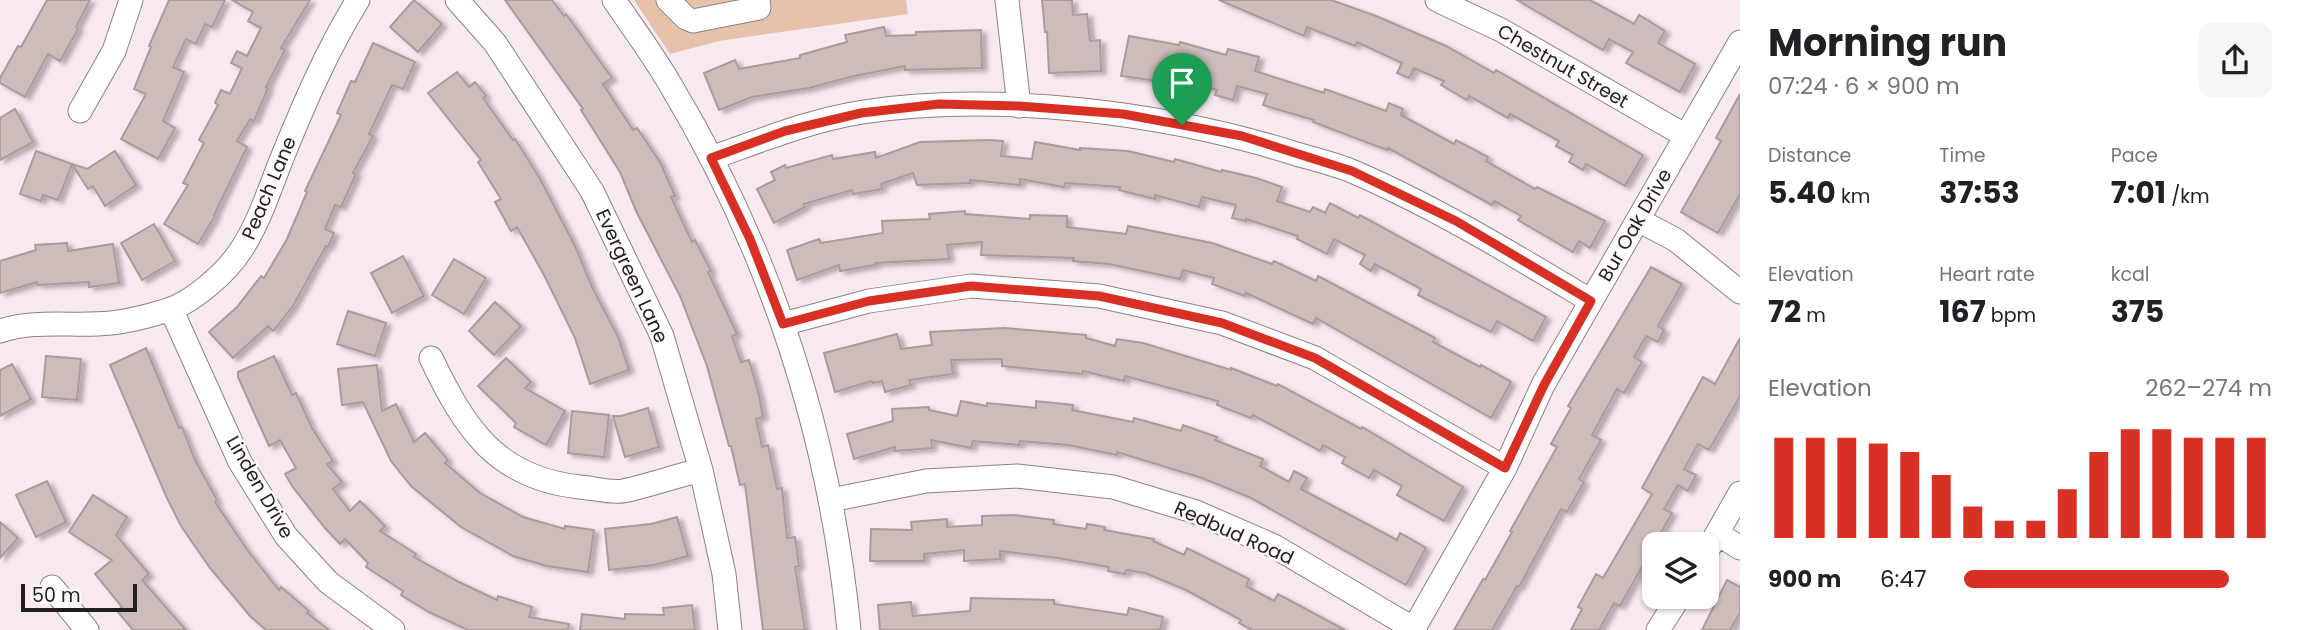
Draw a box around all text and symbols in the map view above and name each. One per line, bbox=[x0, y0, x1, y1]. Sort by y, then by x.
text: Morning run bbox=[1768, 16, 2007, 69]
street label: Chestnut Street bbox=[1492, 17, 1634, 115]
button: share bbox=[2198, 23, 2272, 97]
pin bbox=[1152, 53, 1212, 125]
icon: arrive bbox=[1163, 64, 1201, 102]
text: 07:24 · 6 × 900 m bbox=[1768, 70, 1960, 102]
street label: Peach Lane bbox=[235, 132, 303, 244]
text: Distance bbox=[1768, 142, 1851, 169]
text: Time bbox=[1939, 142, 1986, 169]
text: Pace bbox=[2111, 142, 2158, 169]
street label: Bur Oak Drive bbox=[1592, 164, 1678, 286]
text: 5.40 bbox=[1768, 171, 1836, 214]
text: 37:53 bbox=[1939, 171, 2020, 214]
text: 7:01 bbox=[2111, 171, 2166, 214]
text: km bbox=[1836, 183, 1870, 210]
text: /km bbox=[2166, 183, 2210, 210]
street label: Evergreen Lane bbox=[589, 205, 675, 347]
text: Elevation bbox=[1768, 261, 1854, 288]
text: Heart rate bbox=[1939, 261, 2035, 288]
text: kcal bbox=[2111, 261, 2150, 288]
text: 72 bbox=[1768, 290, 1801, 333]
text: 167 bbox=[1939, 290, 1986, 333]
text: 375 bbox=[2111, 290, 2164, 333]
text: m bbox=[1801, 302, 1826, 329]
text: bpm bbox=[1986, 302, 2036, 329]
text: Elevation bbox=[1768, 372, 1872, 404]
text: 262–274 m bbox=[2145, 372, 2272, 404]
street label: Linden Drive bbox=[220, 431, 300, 543]
street label: Redbud Road bbox=[1170, 495, 1298, 571]
map controls bbox=[1642, 532, 1719, 609]
button: layers bbox=[1642, 532, 1719, 609]
text: 900 m bbox=[1768, 563, 1841, 595]
text: 6:47 bbox=[1880, 563, 1927, 595]
scale bar bbox=[21, 581, 136, 613]
text: 50 m bbox=[32, 582, 81, 609]

